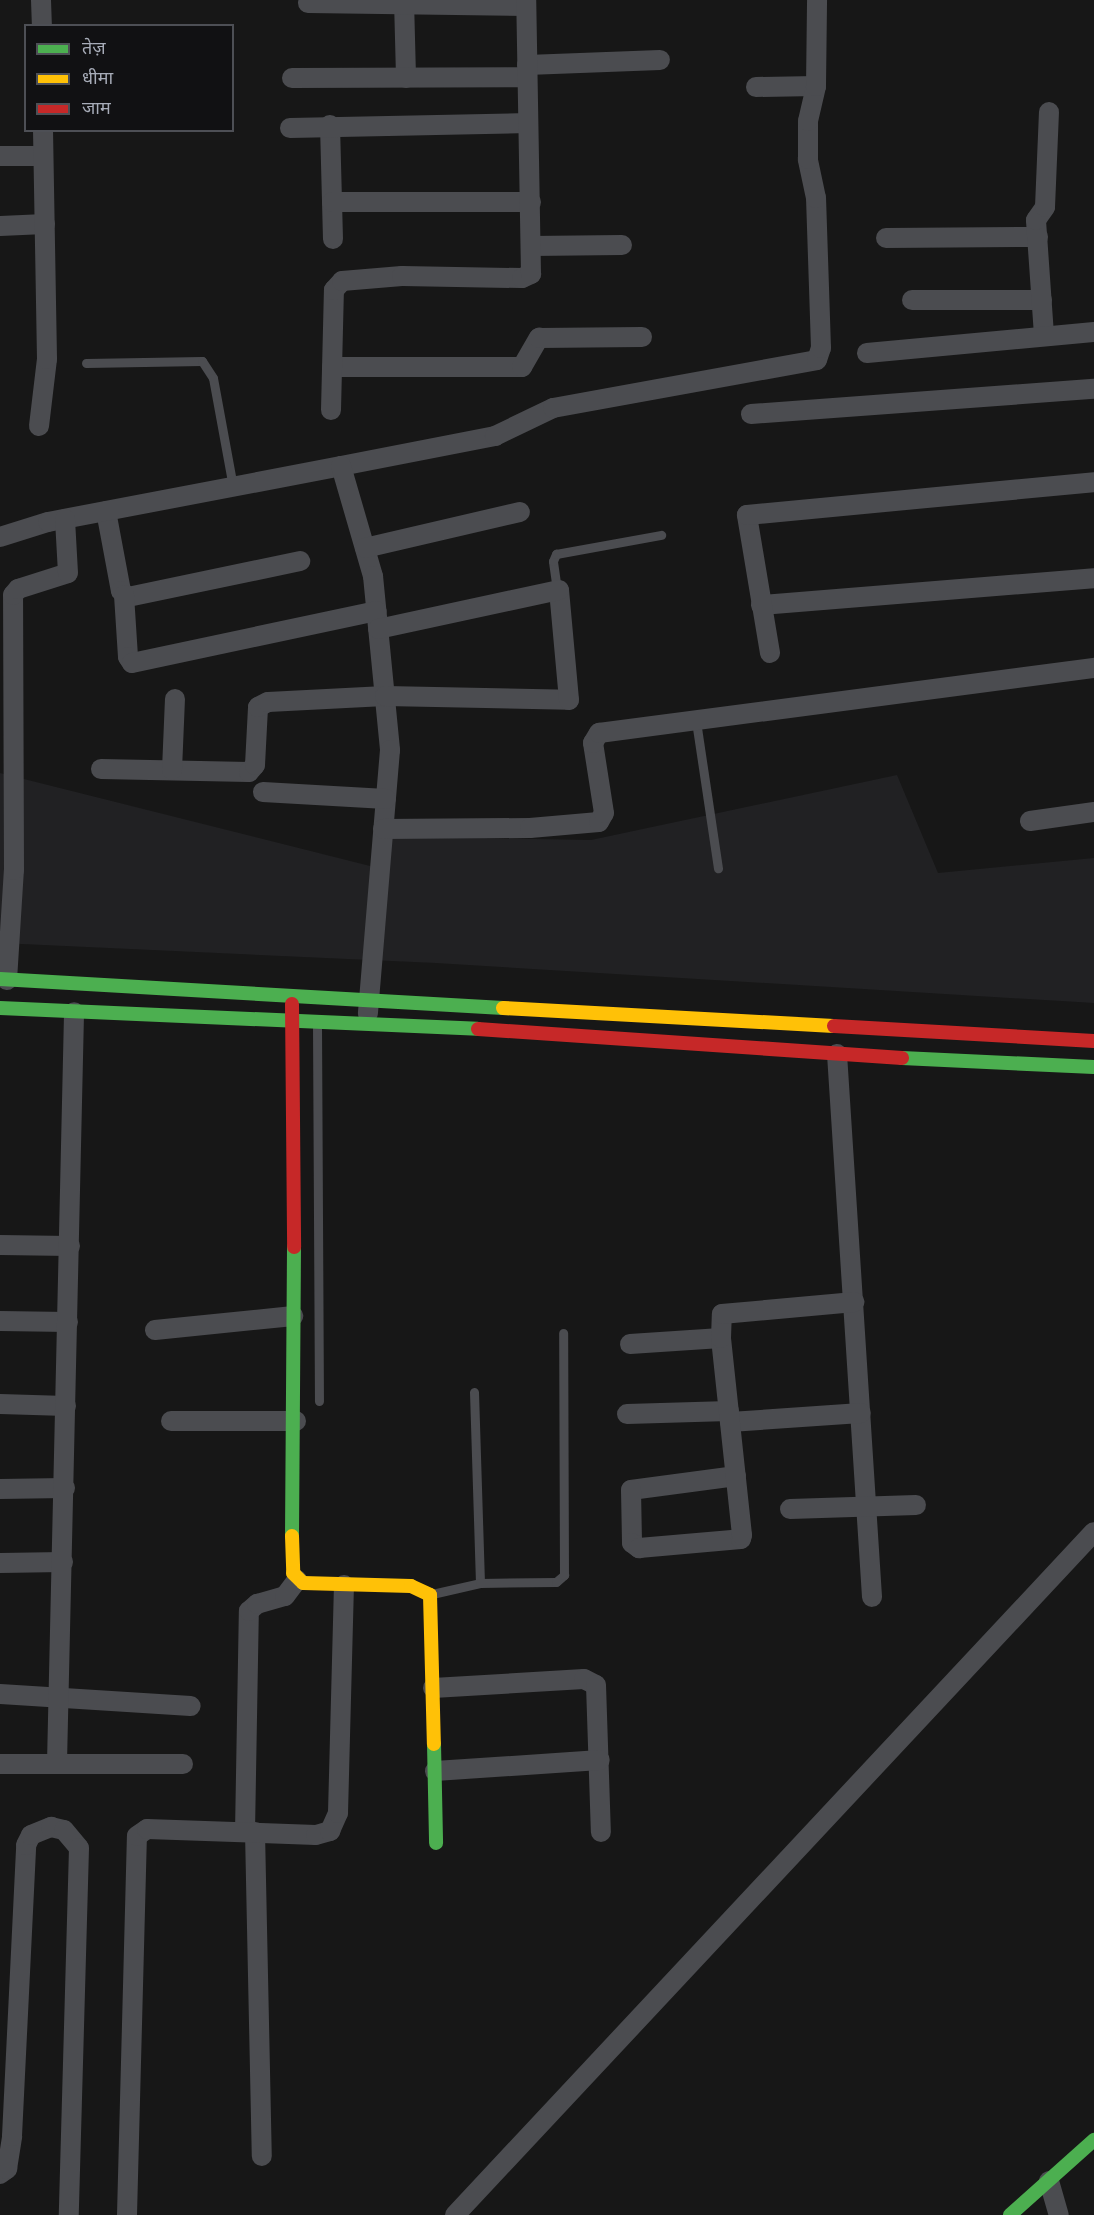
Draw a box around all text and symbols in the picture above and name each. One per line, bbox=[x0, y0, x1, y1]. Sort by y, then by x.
legend bbox=[24, 24, 234, 132]
text: तेज़ bbox=[82, 37, 106, 57]
text: धीमा bbox=[82, 67, 113, 87]
text: जाम bbox=[82, 97, 111, 117]

